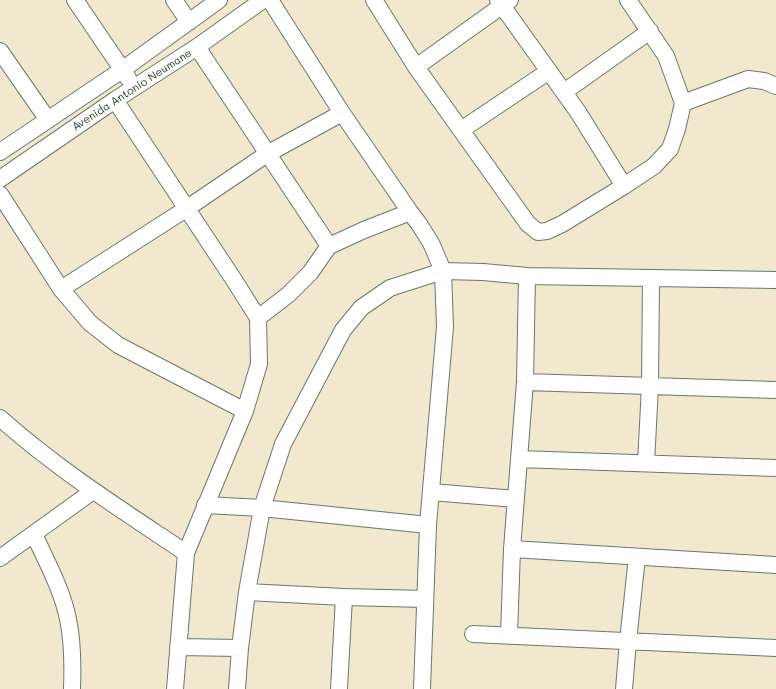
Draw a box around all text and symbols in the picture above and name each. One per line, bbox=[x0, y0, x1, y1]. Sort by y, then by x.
street label: Avenida Antonio Neumane bbox=[70, 46, 194, 134]

